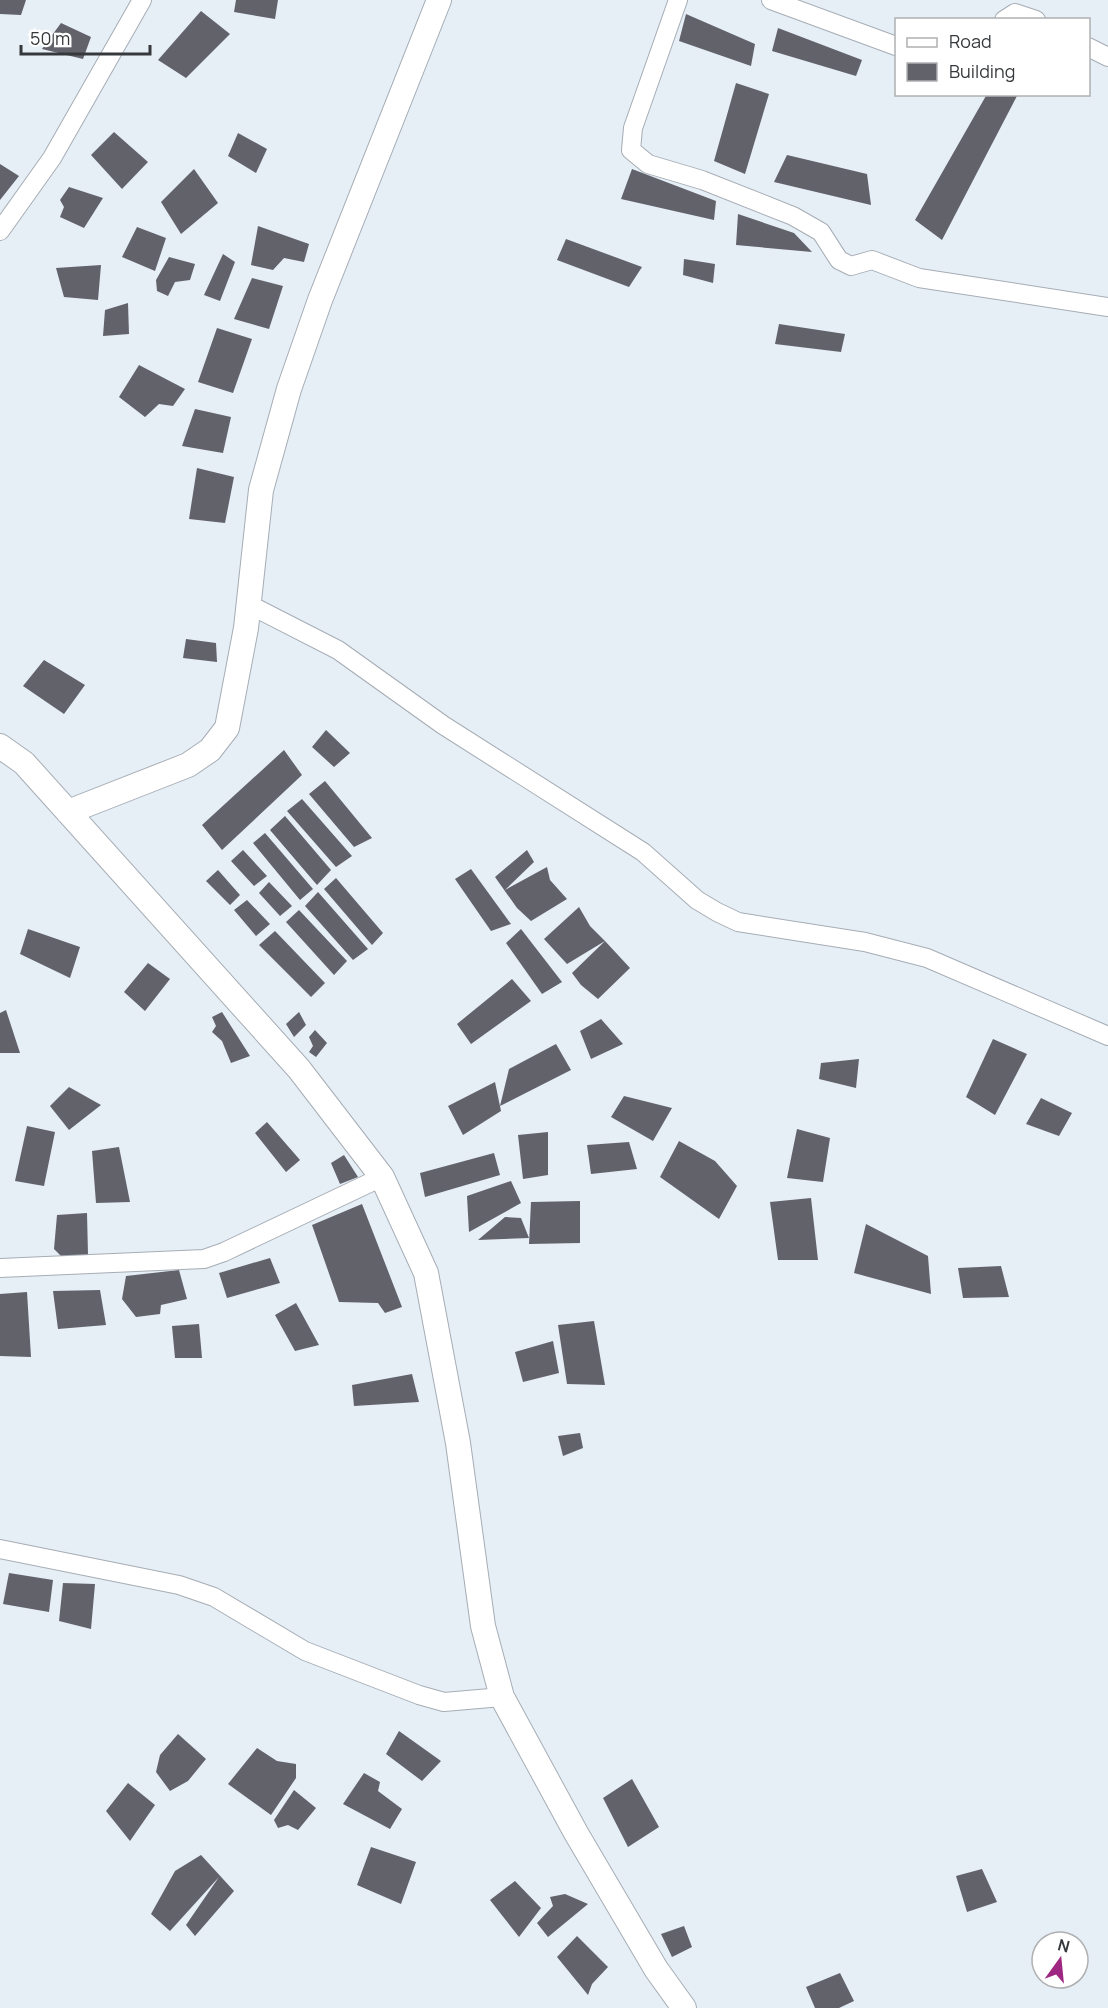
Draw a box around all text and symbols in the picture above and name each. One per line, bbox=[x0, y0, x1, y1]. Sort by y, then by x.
scale bar bbox=[21, 18, 150, 56]
legend bbox=[895, 18, 1090, 96]
text: 50 m bbox=[30, 26, 70, 50]
text: Road bbox=[949, 29, 992, 53]
text: Building bbox=[949, 59, 1015, 83]
north arrow bbox=[1030, 1930, 1090, 1990]
text: N bbox=[1055, 1933, 1072, 1958]

